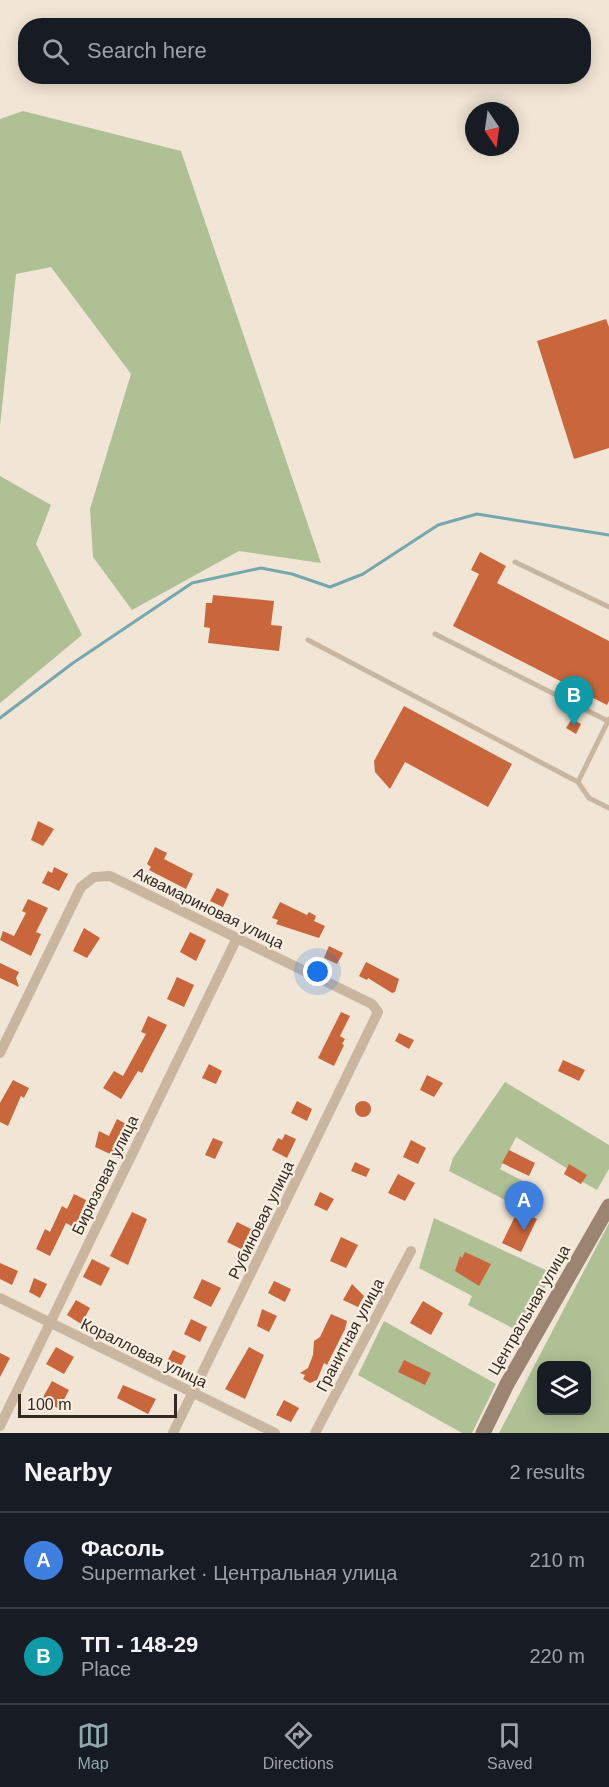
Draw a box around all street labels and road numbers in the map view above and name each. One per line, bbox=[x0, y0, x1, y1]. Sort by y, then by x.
street label: Аквамариновая улица bbox=[131, 864, 287, 952]
street label: Бирюзовая улица bbox=[69, 1112, 141, 1237]
street label: Рубиновая улица bbox=[225, 1158, 297, 1282]
street label: Центральная улица bbox=[485, 1242, 573, 1378]
street label: Гранитная улица bbox=[313, 1276, 387, 1394]
street label: Коралловая улица bbox=[78, 1315, 210, 1391]

